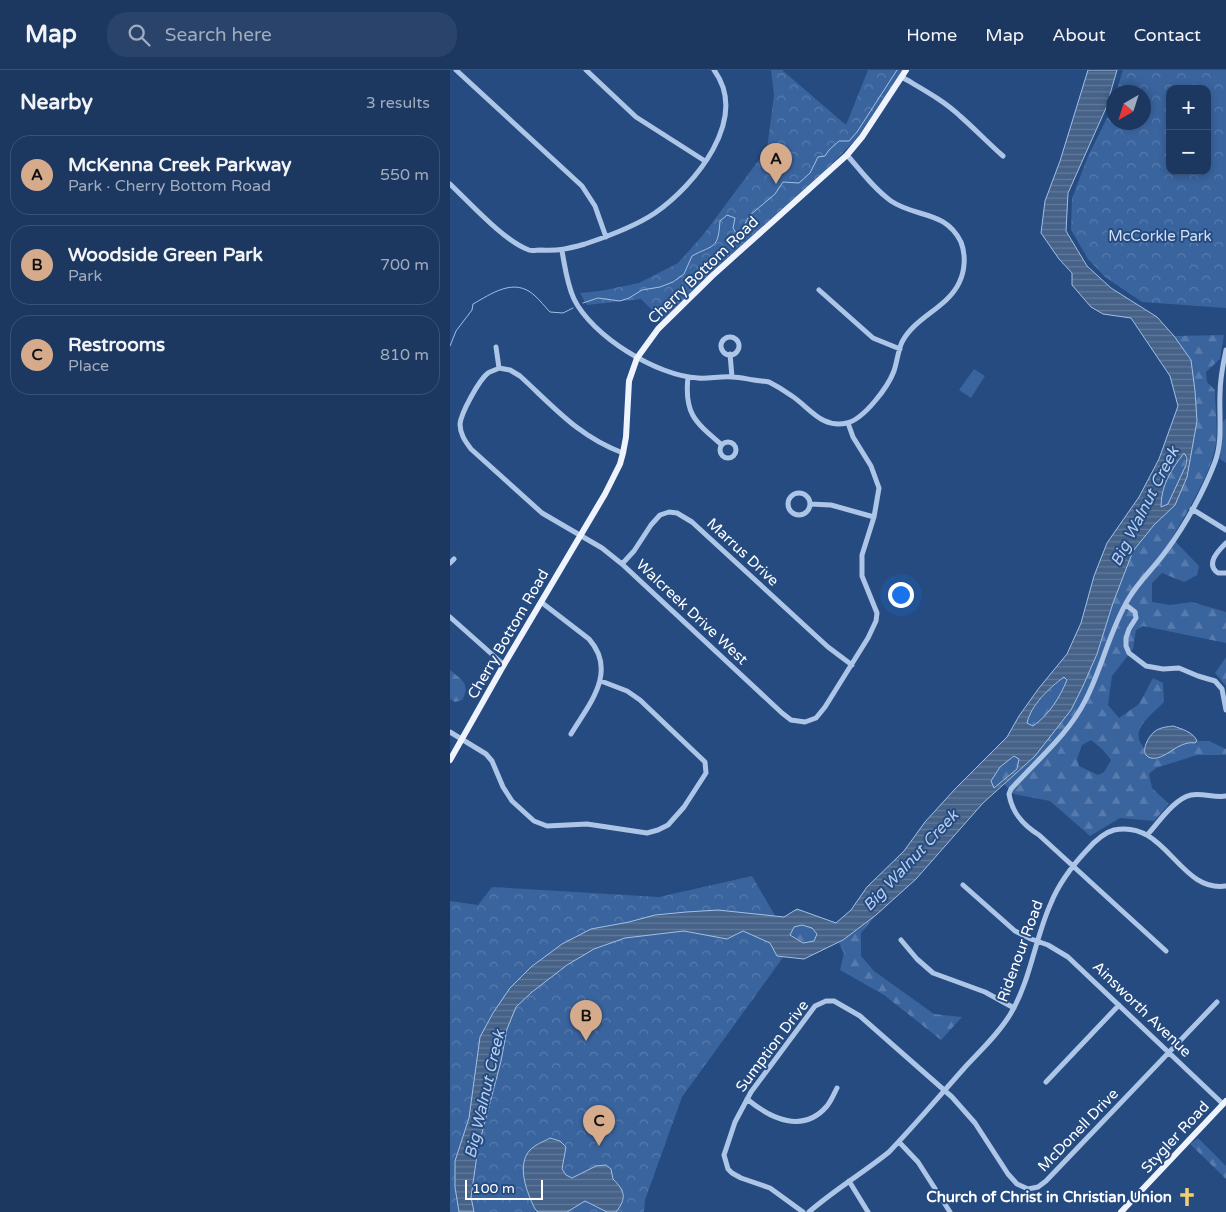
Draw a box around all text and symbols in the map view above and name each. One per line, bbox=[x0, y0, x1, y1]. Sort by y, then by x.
search box bbox=[107, 12, 457, 57]
text: Map bbox=[25, 20, 77, 49]
icon: search bbox=[125, 21, 153, 49]
text: Search here bbox=[165, 24, 272, 46]
text: Home bbox=[906, 24, 957, 46]
text: Map bbox=[985, 24, 1024, 46]
text: About bbox=[1052, 24, 1106, 46]
text: Contact bbox=[1134, 24, 1201, 46]
north arrow bbox=[1106, 85, 1151, 130]
map controls bbox=[1166, 85, 1211, 175]
button: + bbox=[1166, 85, 1211, 130]
text: Nearby bbox=[20, 90, 93, 115]
text: 3 results bbox=[366, 93, 430, 113]
button: − bbox=[1166, 130, 1211, 175]
pin: A bbox=[760, 143, 792, 184]
text: McKenna Creek Parkway bbox=[68, 154, 292, 176]
text: A bbox=[31, 165, 43, 185]
text: 550 m bbox=[380, 165, 429, 185]
text: Park · Cherry Bottom Road bbox=[68, 176, 271, 196]
street label: Cherry Bottom Road bbox=[644, 213, 762, 327]
park label: McCorkle Park bbox=[1108, 227, 1212, 245]
text: Woodside Green Park bbox=[68, 244, 263, 266]
text: B bbox=[31, 255, 43, 275]
text: 700 m bbox=[380, 255, 429, 275]
text: Park bbox=[68, 266, 102, 286]
text: Restrooms bbox=[68, 334, 165, 356]
text: C bbox=[31, 345, 43, 365]
text: 810 m bbox=[380, 345, 429, 365]
text: Place bbox=[68, 356, 109, 376]
water label: Big Walnut Creek bbox=[1106, 442, 1184, 569]
street label: Marrus Drive bbox=[703, 514, 783, 590]
street label: Walcreek Drive West bbox=[632, 556, 752, 669]
street label: Cherry Bottom Road bbox=[464, 566, 552, 702]
your location bbox=[888, 582, 914, 608]
water label: Big Walnut Creek bbox=[859, 805, 964, 915]
street label: Ridenour Road bbox=[993, 898, 1047, 1004]
street label: Ainsworth Avenue bbox=[1089, 957, 1195, 1061]
street label: Sumption Drive bbox=[732, 997, 812, 1095]
pin: B bbox=[570, 1000, 602, 1041]
water label: Big Walnut Creek bbox=[460, 1027, 510, 1160]
street label: McDonell Drive bbox=[1034, 1085, 1122, 1175]
street label: Stygler Road bbox=[1137, 1097, 1213, 1177]
pin: C bbox=[583, 1105, 615, 1146]
scale bar bbox=[465, 1177, 542, 1200]
text: 100 m bbox=[472, 1180, 515, 1197]
church icon: Church of Christ in Christian Union bbox=[1176, 1186, 1198, 1208]
place label: Church of Christ in Christian Union bbox=[926, 1188, 1172, 1206]

